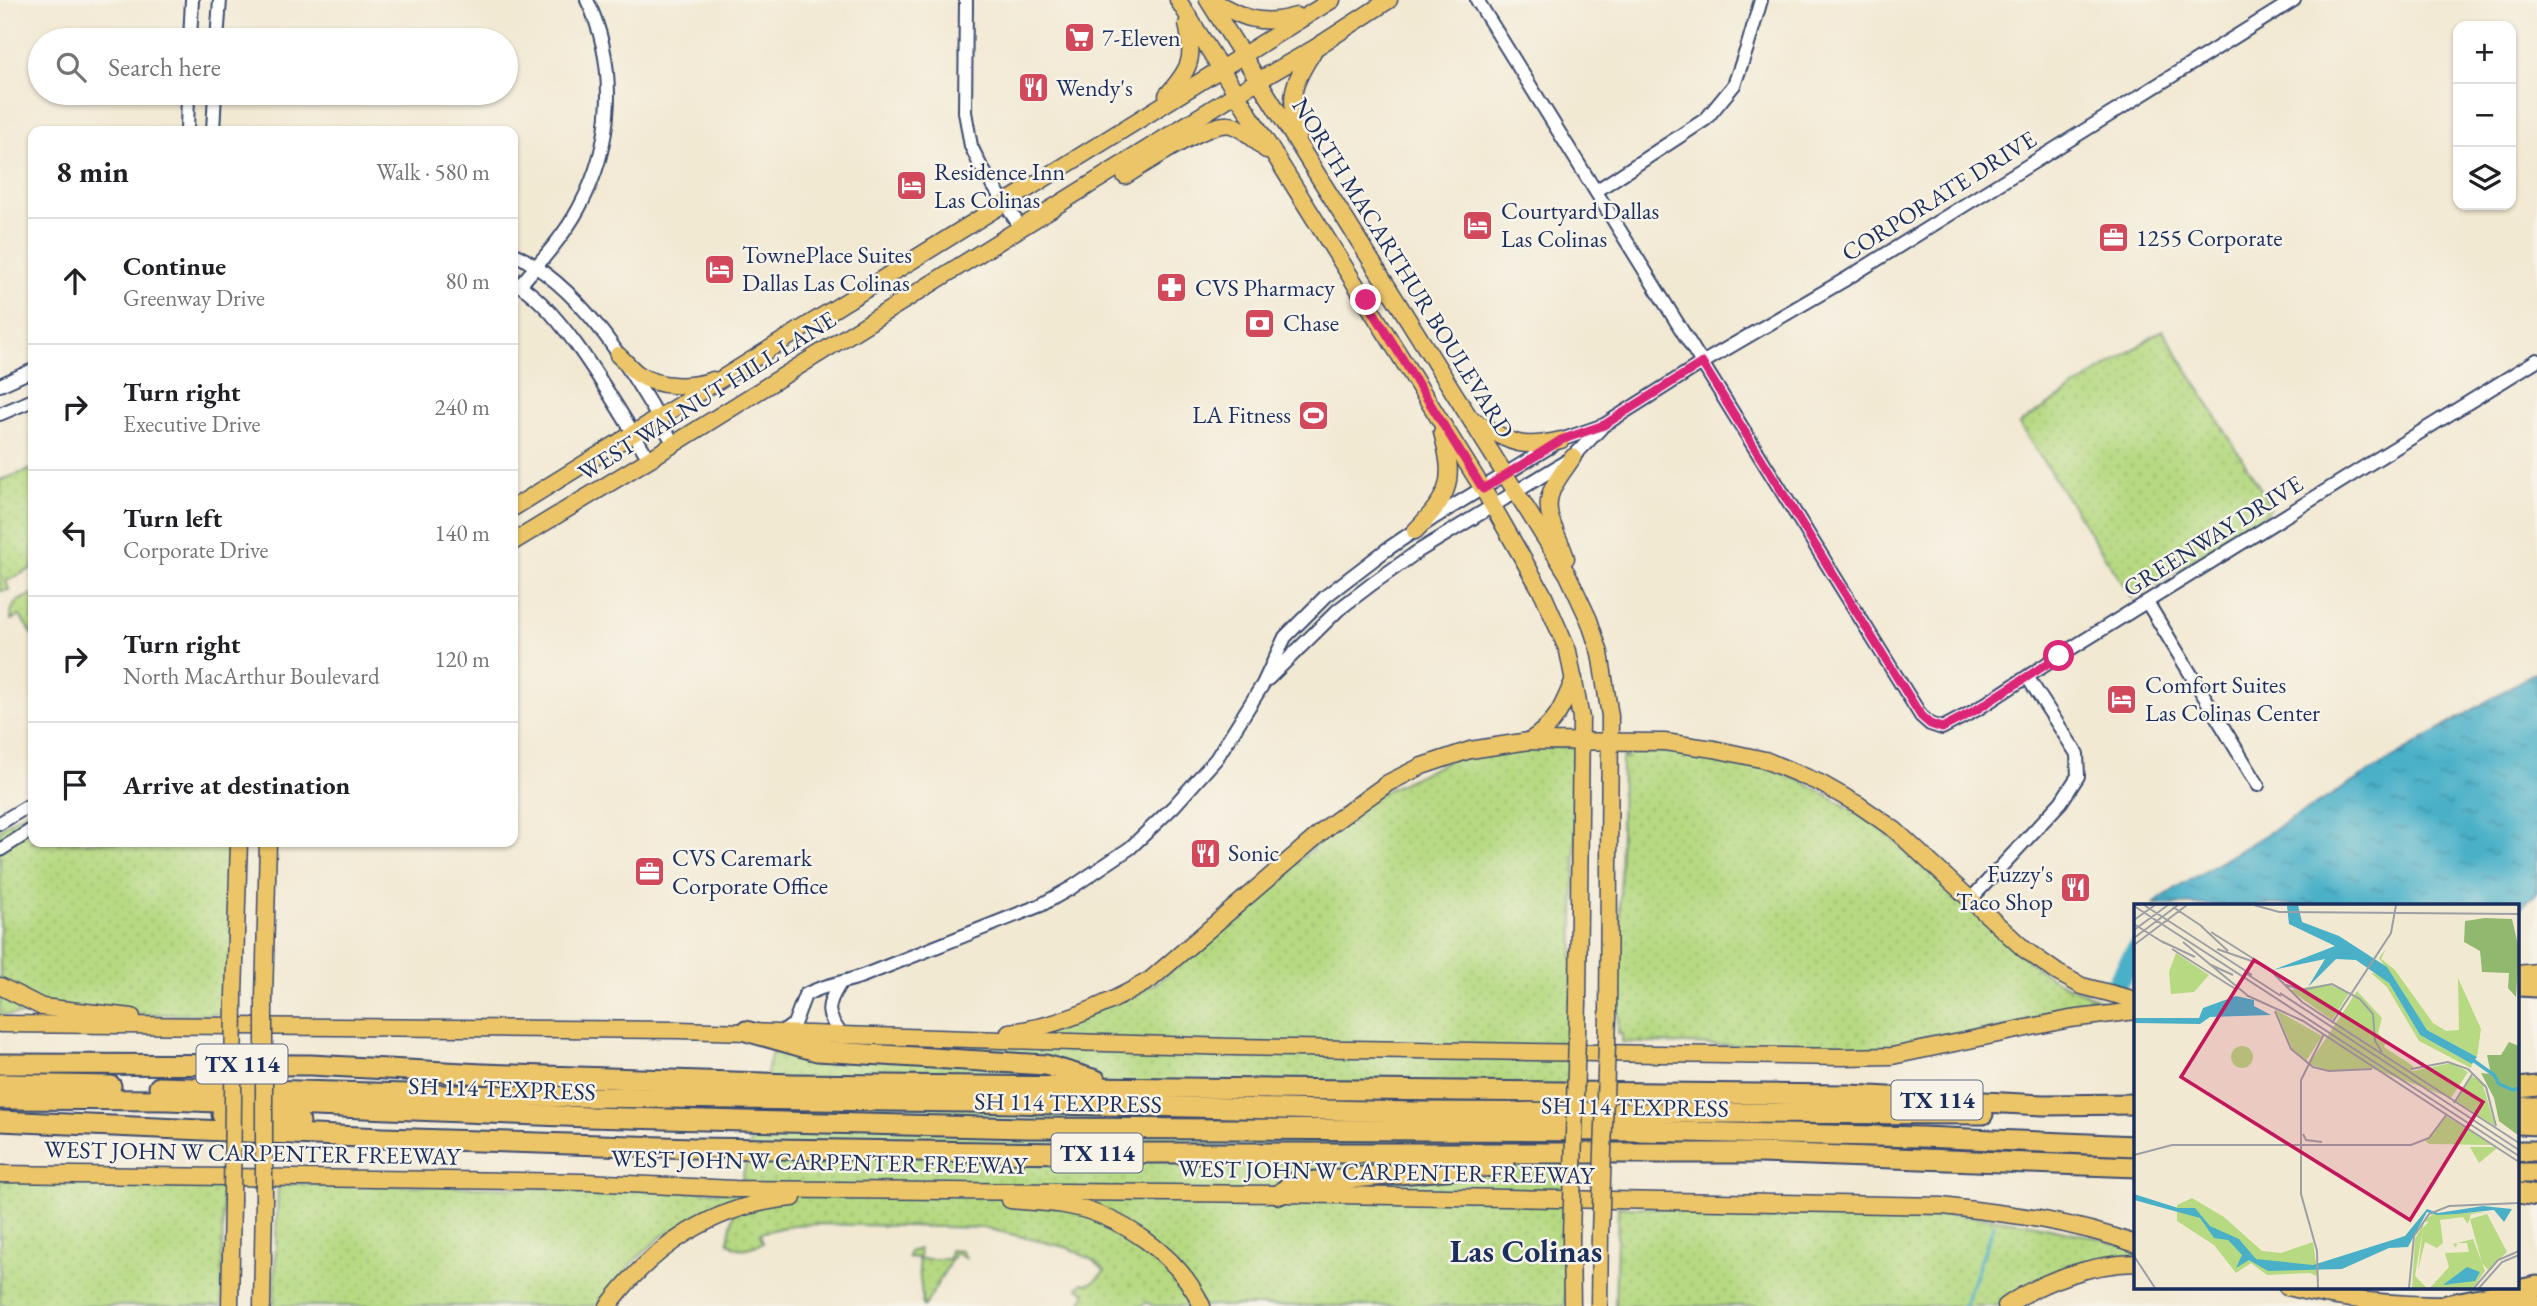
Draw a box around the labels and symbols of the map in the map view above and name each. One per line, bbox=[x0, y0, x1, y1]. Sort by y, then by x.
supermarket icon: 7-Eleven bbox=[1062, 21, 1096, 55]
place label: 7-Eleven bbox=[1102, 22, 1181, 53]
restaurant icon: Wendy's bbox=[1016, 71, 1050, 105]
place label: Wendy's bbox=[1056, 72, 1133, 103]
street label: NORTH MACARTHUR BOULEVARD bbox=[1285, 92, 1521, 444]
street label: CORPORATE DRIVE bbox=[1836, 123, 2042, 268]
place label: Residence Inn Las Colinas bbox=[934, 156, 1066, 215]
hotel icon: Residence Inn Las Colinas bbox=[894, 169, 928, 203]
place label: Courtyard Dallas Las Colinas bbox=[1501, 195, 1659, 254]
hotel icon: Courtyard Dallas Las Colinas bbox=[1461, 208, 1495, 242]
office icon: 1255 Corporate bbox=[2096, 221, 2130, 255]
place label: 1255 Corporate bbox=[2136, 222, 2283, 253]
place label: TownePlace Suites Dallas Las Colinas bbox=[742, 239, 912, 298]
hotel icon: TownePlace Suites Dallas Las Colinas bbox=[702, 252, 736, 286]
pharmacy icon: CVS Pharmacy bbox=[1155, 271, 1189, 305]
place label: CVS Pharmacy bbox=[1195, 272, 1335, 303]
route end bbox=[1350, 284, 1381, 315]
street label: WEST WALNUT HILL LANE bbox=[572, 303, 841, 488]
bank icon: Chase bbox=[1243, 306, 1277, 340]
place label: Chase bbox=[1283, 307, 1339, 338]
sports icon: LA Fitness bbox=[1297, 398, 1331, 432]
place label: LA Fitness bbox=[1192, 399, 1291, 430]
street label: GREENWAY DRIVE bbox=[2117, 468, 2308, 603]
route start bbox=[2043, 640, 2074, 671]
place label: Comfort Suites Las Colinas Center bbox=[2145, 669, 2320, 728]
hotel icon: Comfort Suites Las Colinas Center bbox=[2105, 682, 2139, 716]
restaurant icon: Sonic bbox=[1188, 836, 1222, 870]
place label: Sonic bbox=[1228, 837, 1279, 868]
place label: CVS Caremark Corporate Office bbox=[672, 842, 828, 901]
office icon: CVS Caremark Corporate Office bbox=[632, 855, 666, 889]
place label: Fuzzy's Taco Shop bbox=[1956, 858, 2053, 917]
restaurant icon: Fuzzy's Taco Shop bbox=[2059, 871, 2093, 905]
inset map bbox=[2134, 904, 2520, 1288]
road number: TX 114 bbox=[196, 1044, 288, 1084]
street label: SH 114 TEXPRESS bbox=[408, 1070, 596, 1107]
road number: TX 114 bbox=[1892, 1080, 1982, 1120]
street label: SH 114 TEXPRESS bbox=[974, 1085, 1162, 1120]
street label: SH 114 TEXPRESS bbox=[1541, 1089, 1729, 1124]
street label: WEST JOHN W CARPENTER FREEWAY bbox=[44, 1133, 461, 1172]
road number: TX 114 bbox=[1052, 1134, 1142, 1172]
street label: WEST JOHN W CARPENTER FREEWAY bbox=[611, 1142, 1028, 1181]
street label: WEST JOHN W CARPENTER FREEWAY bbox=[1178, 1152, 1595, 1191]
district label: Las Colinas bbox=[1450, 1230, 1602, 1272]

